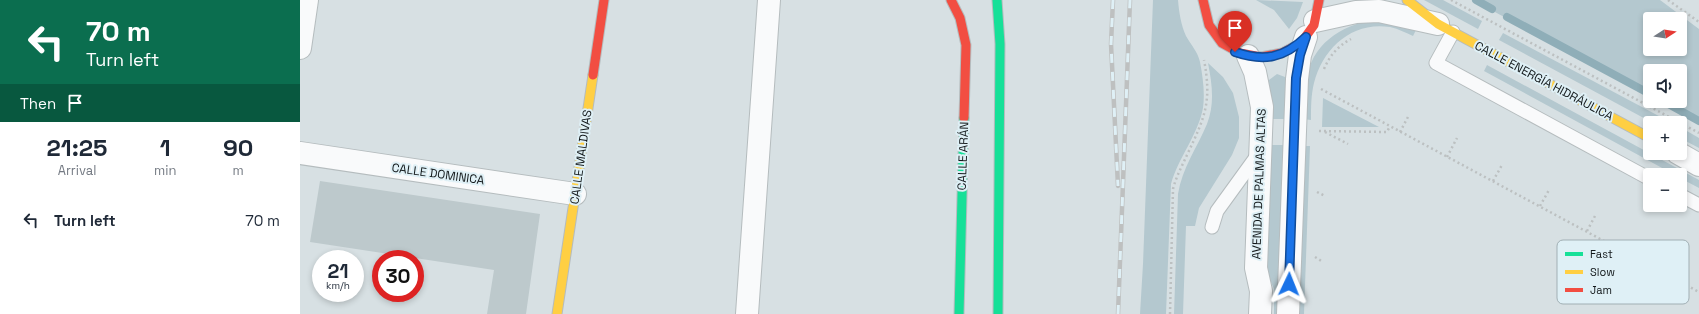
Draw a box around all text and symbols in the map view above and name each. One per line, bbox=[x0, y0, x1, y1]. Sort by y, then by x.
pin bbox=[1218, 11, 1252, 52]
north arrow bbox=[1643, 12, 1687, 56]
map controls bbox=[1643, 12, 1687, 212]
text: 70 m bbox=[86, 13, 151, 49]
icon: left bbox=[20, 16, 72, 68]
icon: arrive bbox=[1224, 17, 1246, 39]
street label: CALLE ENERGÍA HIDRÁULICA bbox=[1472, 38, 1617, 125]
text: Turn left bbox=[86, 48, 159, 71]
button: sound bbox=[1643, 64, 1687, 108]
icon: arrive bbox=[64, 92, 86, 114]
text: Then bbox=[20, 94, 56, 113]
street label: AVENIDA DE PALMAS ALTAS bbox=[1248, 108, 1270, 260]
street label: CALLE MALDIVAS bbox=[566, 109, 596, 205]
button: + bbox=[1643, 116, 1687, 160]
street label: CALLE ARÁN bbox=[954, 121, 972, 191]
text: 21:25 bbox=[47, 132, 108, 163]
text: 1 bbox=[160, 132, 171, 163]
text: 90 bbox=[223, 132, 253, 163]
street label: CALLE DOMINICA bbox=[391, 160, 486, 188]
text: Arrival bbox=[58, 162, 96, 179]
text: min bbox=[154, 162, 176, 179]
text: m bbox=[233, 162, 244, 179]
button: − bbox=[1643, 168, 1687, 212]
icon: left bbox=[20, 209, 42, 231]
text: Turn left bbox=[54, 211, 116, 230]
text: 70 m bbox=[245, 211, 280, 230]
legend bbox=[1557, 240, 1689, 304]
text: Fast bbox=[1590, 247, 1613, 261]
speed limit sign: 30 bbox=[372, 250, 424, 302]
text: 21 bbox=[328, 258, 348, 284]
position arrow bbox=[1268, 263, 1310, 305]
text: Slow bbox=[1590, 265, 1615, 279]
text: km/h bbox=[326, 279, 350, 292]
text: Jam bbox=[1590, 283, 1612, 297]

